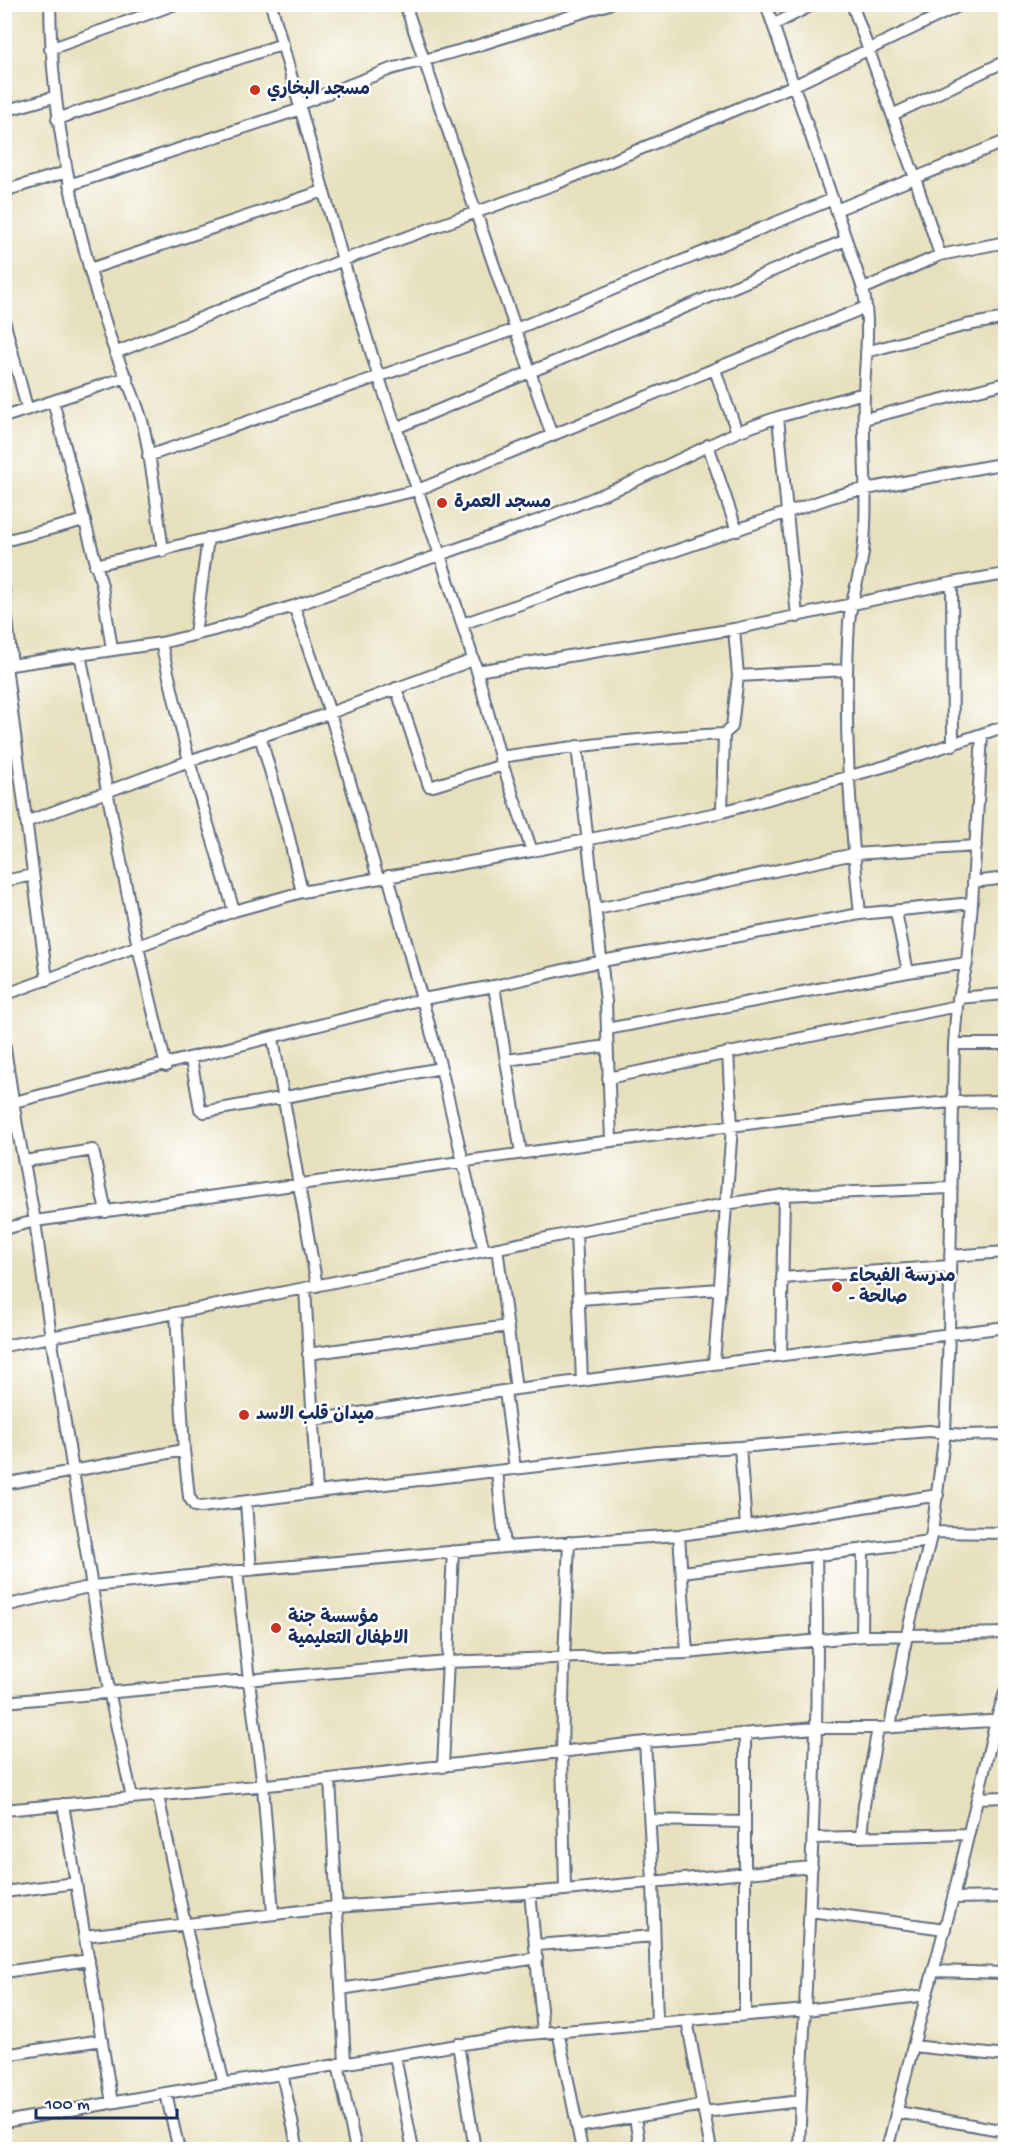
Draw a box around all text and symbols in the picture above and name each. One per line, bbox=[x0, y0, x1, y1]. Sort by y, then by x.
place label: مسجد البخاري bbox=[267, 80, 370, 102]
marker: مسجد البخاري bbox=[248, 83, 262, 97]
place label: مسجد العمرة bbox=[454, 493, 551, 514]
marker: مسجد العمرة bbox=[435, 496, 449, 510]
place label: مدرسة الفيحاء - صالحة bbox=[849, 1266, 956, 1309]
marker: مدرسة الفيحاء - صالحة bbox=[830, 1280, 844, 1294]
place label: ميدان قلب الاسد bbox=[256, 1403, 374, 1426]
marker: ميدان قلب الاسد bbox=[237, 1408, 251, 1422]
place label: مؤسسة جنة الاطفال التعليمية bbox=[288, 1607, 408, 1650]
marker: مؤسسة جنة الاطفال التعليمية bbox=[269, 1621, 283, 1635]
scale bar bbox=[36, 2082, 177, 2120]
text: 100 m bbox=[44, 2095, 90, 2116]

